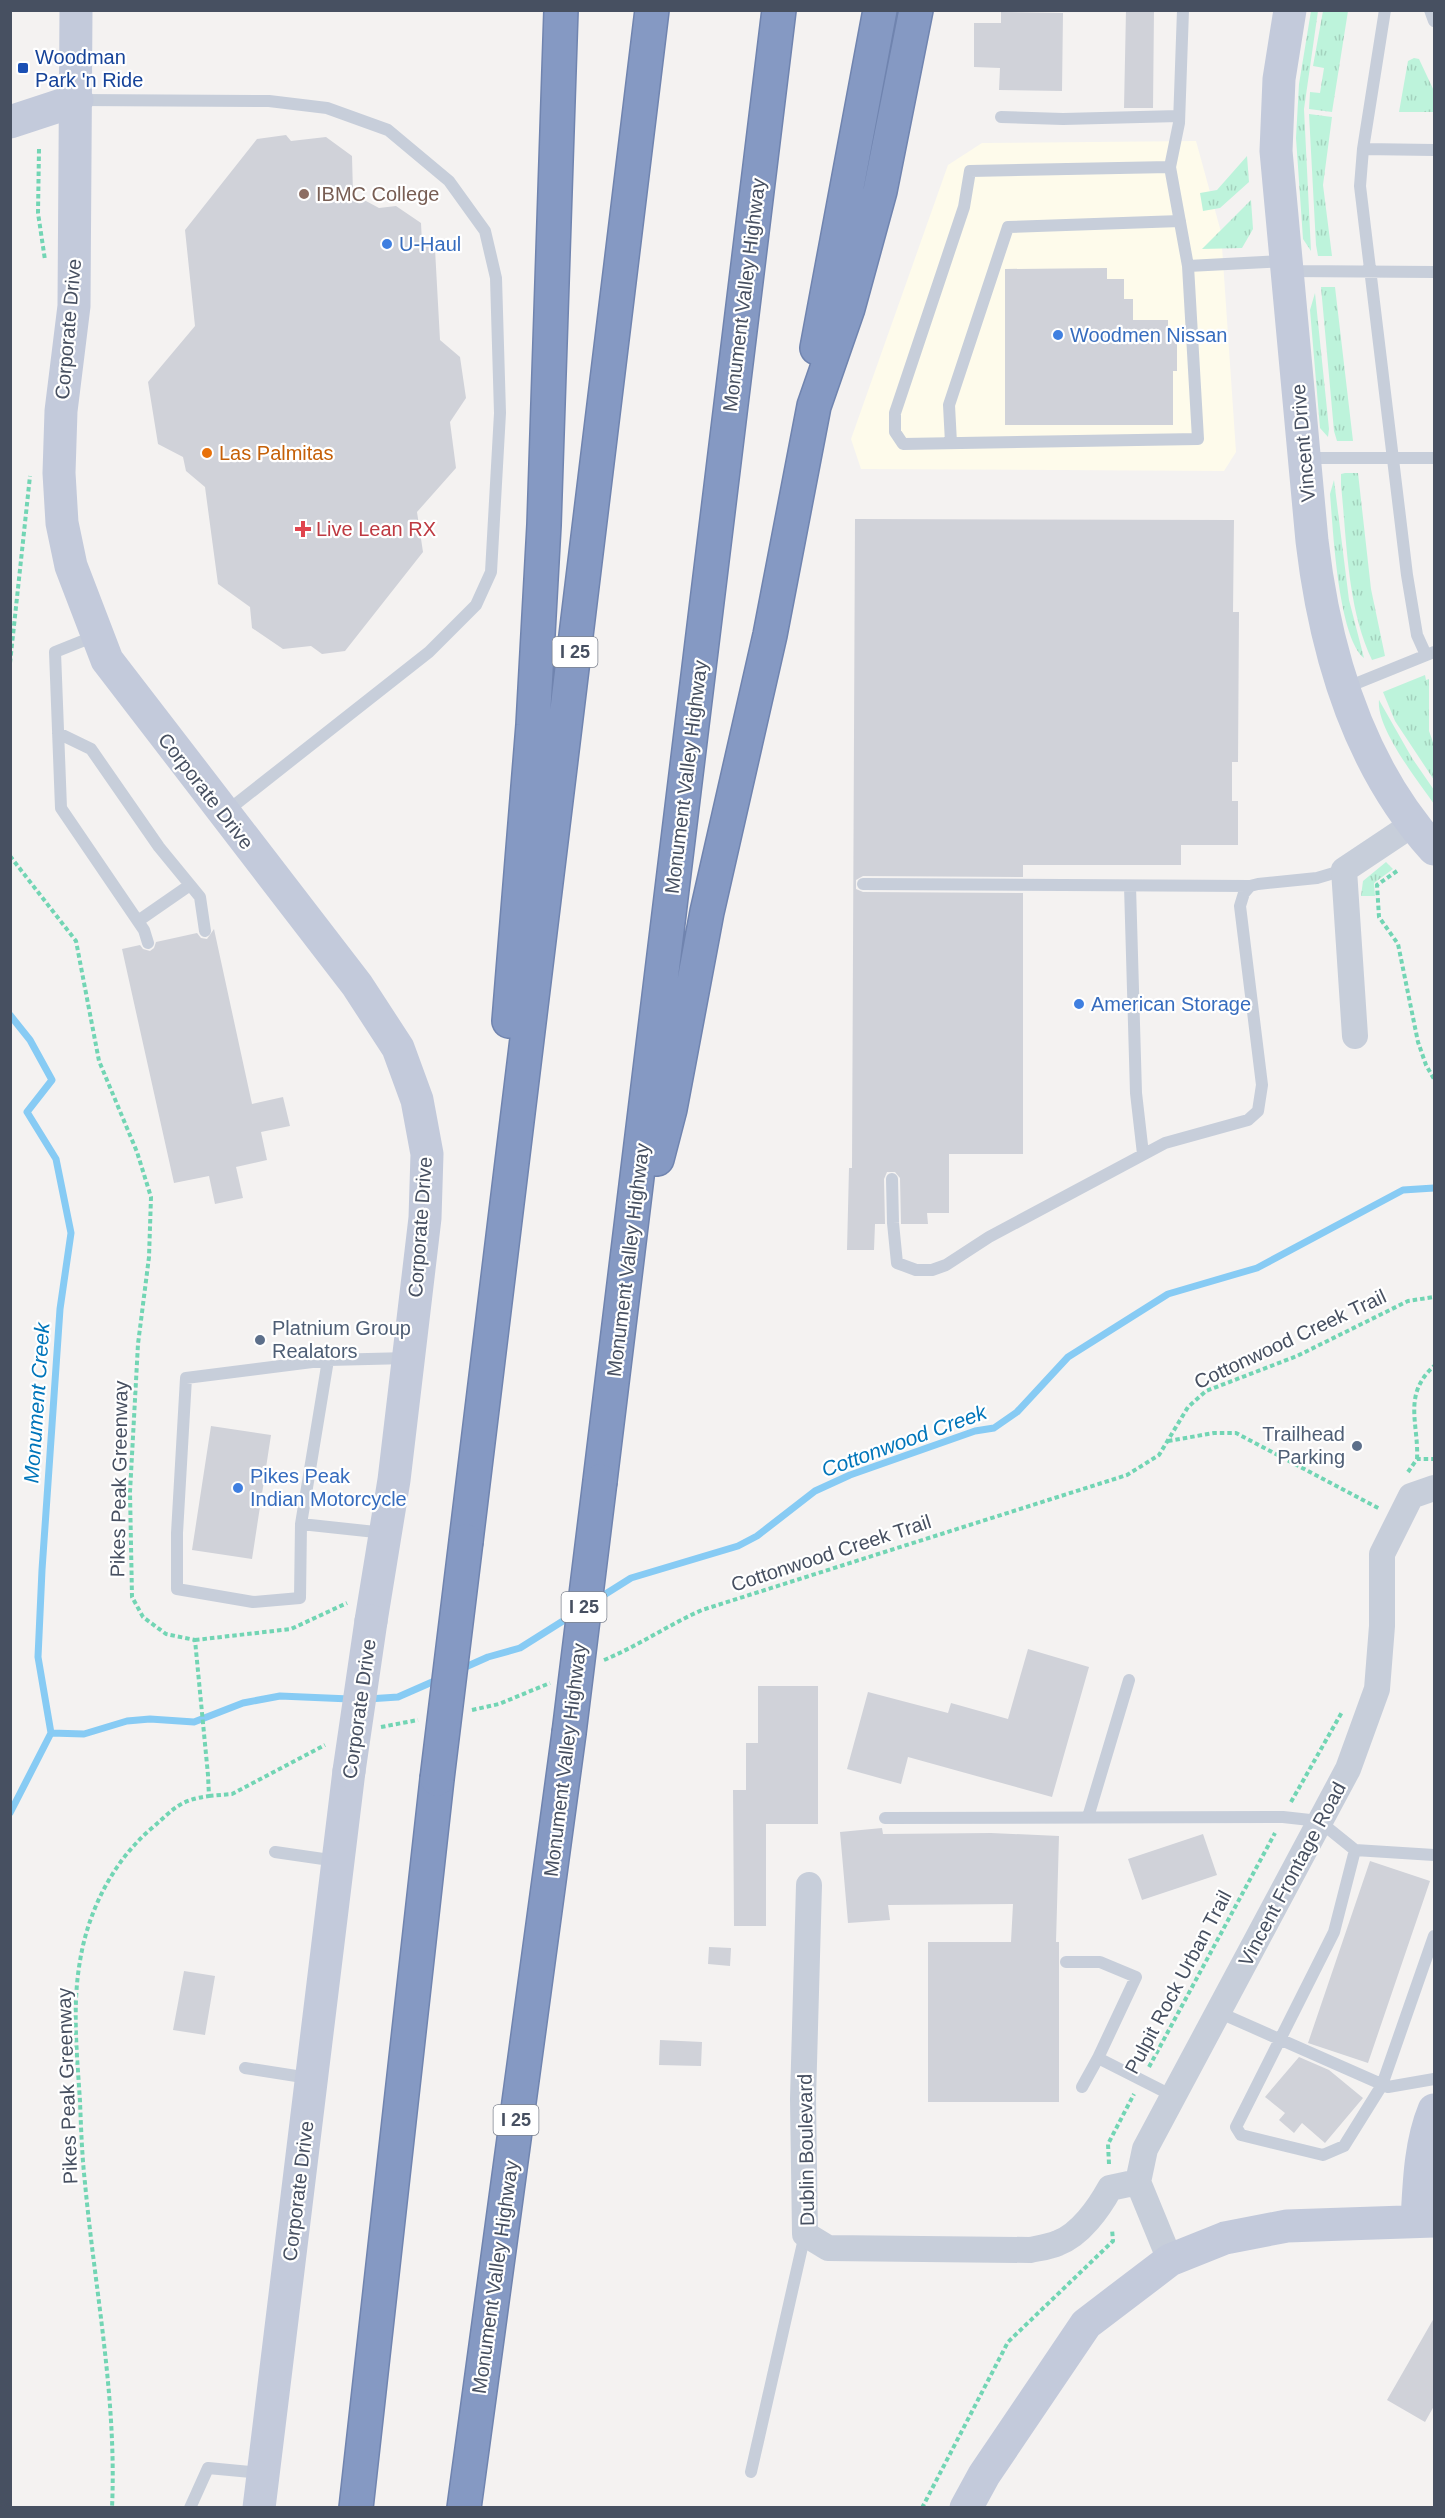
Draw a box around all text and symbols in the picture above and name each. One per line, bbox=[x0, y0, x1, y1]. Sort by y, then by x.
place label: Woodman Park 'n Ride bbox=[35, 46, 143, 91]
marker: Woodman Park 'n Ride bbox=[16, 61, 30, 75]
street label: Monument Valley Highway bbox=[719, 177, 769, 413]
place label: IBMC College bbox=[316, 183, 439, 205]
marker: IBMC College bbox=[297, 187, 311, 201]
place label: U-Haul bbox=[399, 233, 461, 255]
marker: U-Haul bbox=[380, 237, 394, 251]
street label: Corporate Drive bbox=[51, 258, 85, 400]
place label: Woodmen Nissan bbox=[1070, 324, 1227, 346]
marker: Woodmen Nissan bbox=[1051, 328, 1065, 342]
street label: Vincent Drive bbox=[1287, 383, 1319, 503]
place label: Las Palmitas bbox=[219, 442, 334, 464]
marker: Las Palmitas bbox=[200, 446, 214, 460]
place label: Live Lean RX bbox=[316, 518, 436, 540]
marker: Live Lean RX bbox=[294, 520, 312, 538]
road number: I 25 bbox=[552, 637, 598, 667]
street label: Monument Valley Highway bbox=[661, 659, 711, 895]
street label: Corporate Drive bbox=[154, 729, 258, 853]
place label: American Storage bbox=[1091, 993, 1251, 1015]
marker: American Storage bbox=[1072, 997, 1086, 1011]
street label: Monument Valley Highway bbox=[603, 1142, 653, 1378]
street label: Corporate Drive bbox=[404, 1156, 436, 1298]
street label: Cottonwood Creek Trail bbox=[1191, 1285, 1389, 1393]
place label: Platnium Group Realators bbox=[272, 1317, 411, 1362]
water label: Monument Creek bbox=[19, 1320, 54, 1484]
marker: Platnium Group Realators bbox=[253, 1333, 267, 1347]
street label: Pikes Peak Greenway bbox=[106, 1380, 132, 1578]
water label: Cottonwood Creek bbox=[818, 1399, 991, 1481]
place label: Trailhead Parking bbox=[1262, 1423, 1345, 1468]
marker: Trailhead Parking bbox=[1350, 1439, 1364, 1453]
place label: Pikes Peak Indian Motorcycle bbox=[250, 1465, 407, 1510]
marker: Pikes Peak Indian Motorcycle bbox=[231, 1481, 245, 1495]
street label: Cottonwood Creek Trail bbox=[728, 1510, 934, 1596]
road number: I 25 bbox=[562, 1592, 606, 1622]
street label: Corporate Drive bbox=[338, 1638, 380, 1780]
street label: Monument Valley Highway bbox=[540, 1642, 590, 1878]
street label: Vincent Frontage Road bbox=[1234, 1778, 1350, 1970]
street label: Pulpit Rock Urban Trail bbox=[1120, 1887, 1236, 2077]
street label: Pikes Peak Greenway bbox=[53, 1987, 81, 2185]
street label: Dublin Boulevard bbox=[794, 2074, 818, 2226]
road number: I 25 bbox=[494, 2105, 538, 2135]
street label: Corporate Drive bbox=[278, 2120, 318, 2262]
street label: Monument Valley Highway bbox=[468, 2159, 522, 2395]

